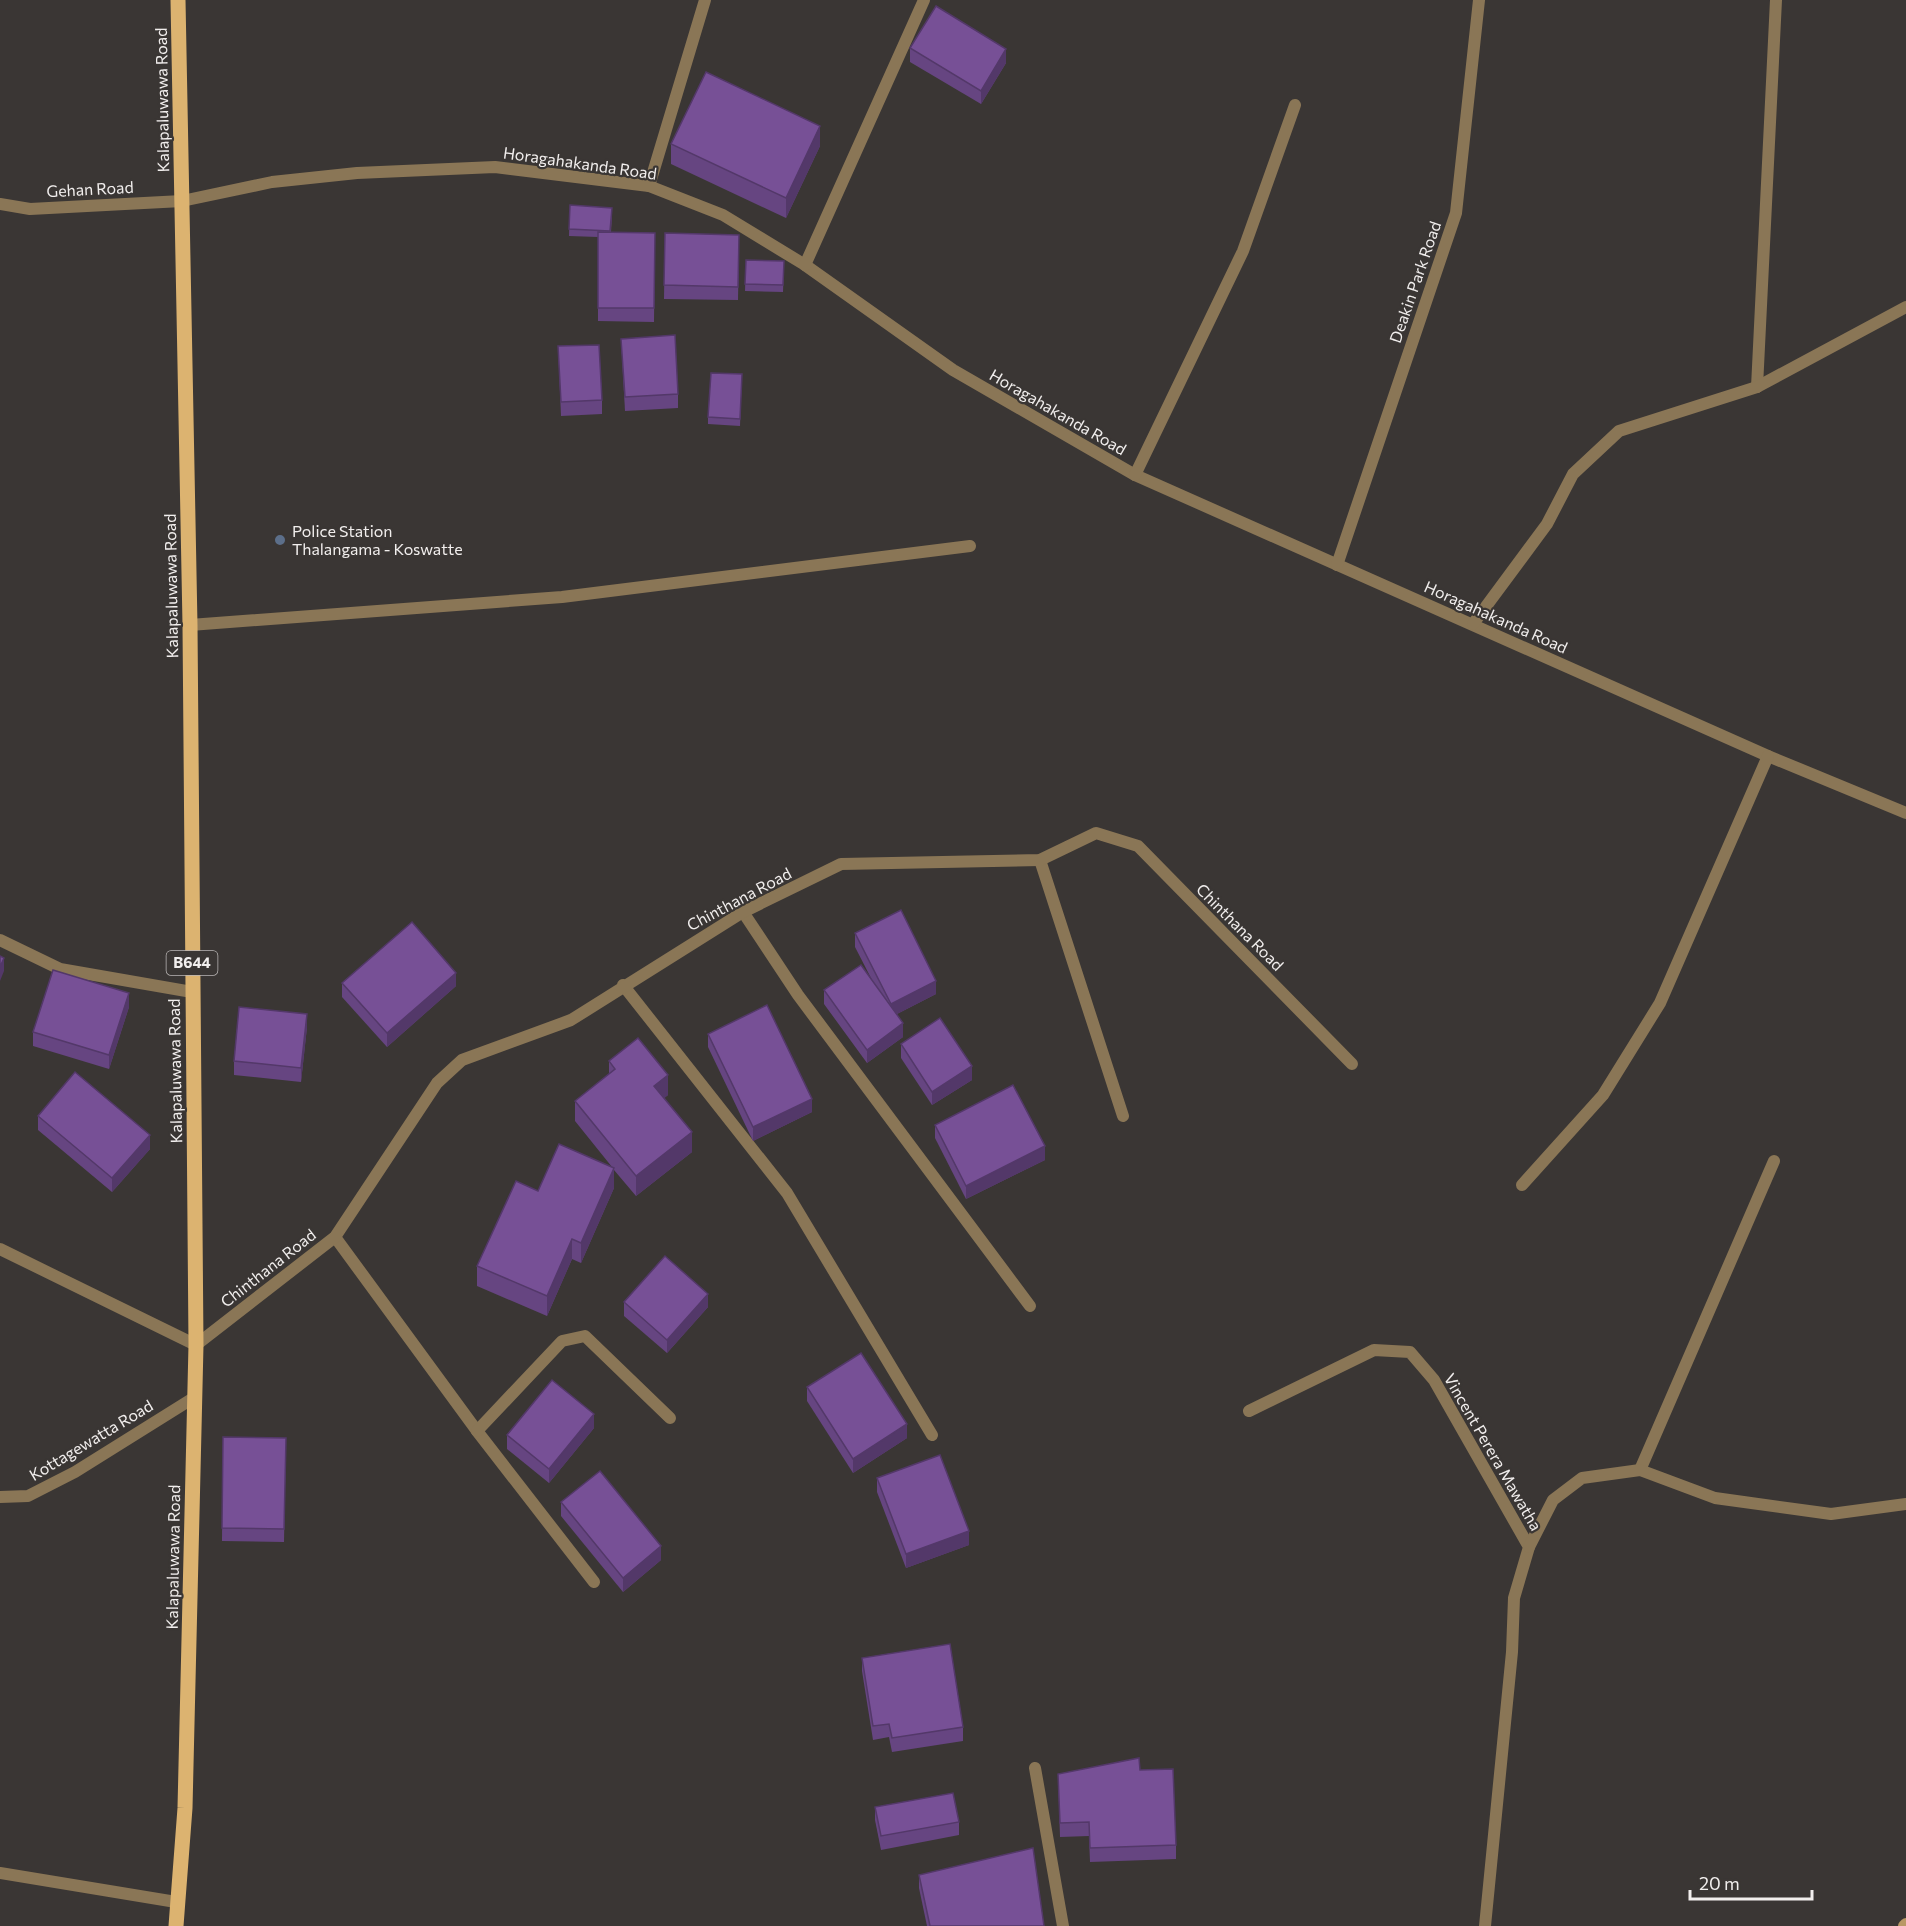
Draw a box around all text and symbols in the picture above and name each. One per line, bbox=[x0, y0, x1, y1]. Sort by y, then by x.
street label: Kalapaluwawa Road bbox=[151, 28, 172, 172]
street label: Horagahakanda Road bbox=[502, 142, 658, 183]
street label: Gehan Road bbox=[46, 177, 134, 200]
street label: Deakin Park Road bbox=[1385, 218, 1444, 345]
street label: Horagahakanda Road bbox=[986, 365, 1130, 459]
street label: Kalapaluwawa Road bbox=[160, 514, 181, 658]
place label: Police Station Thalangama - Koswatte bbox=[292, 521, 463, 558]
marker: Police Station Thalangama - Koswatte bbox=[273, 533, 287, 547]
street label: Horagahakanda Road bbox=[1422, 576, 1571, 657]
street label: Chinthana Road bbox=[683, 863, 794, 934]
street label: Chinthana Road bbox=[1193, 879, 1288, 974]
road number: B644 bbox=[166, 951, 218, 975]
street label: Kalapaluwawa Road bbox=[164, 999, 185, 1143]
street label: Chinthana Road bbox=[216, 1225, 319, 1311]
street label: Vincent Perera Mawatha bbox=[1441, 1370, 1546, 1534]
street label: Kottagewatta Road bbox=[26, 1395, 156, 1484]
street label: Kalapaluwawa Road bbox=[162, 1485, 183, 1629]
scale bar bbox=[1690, 1863, 1812, 1901]
text: 20 m bbox=[1699, 1872, 1740, 1894]

